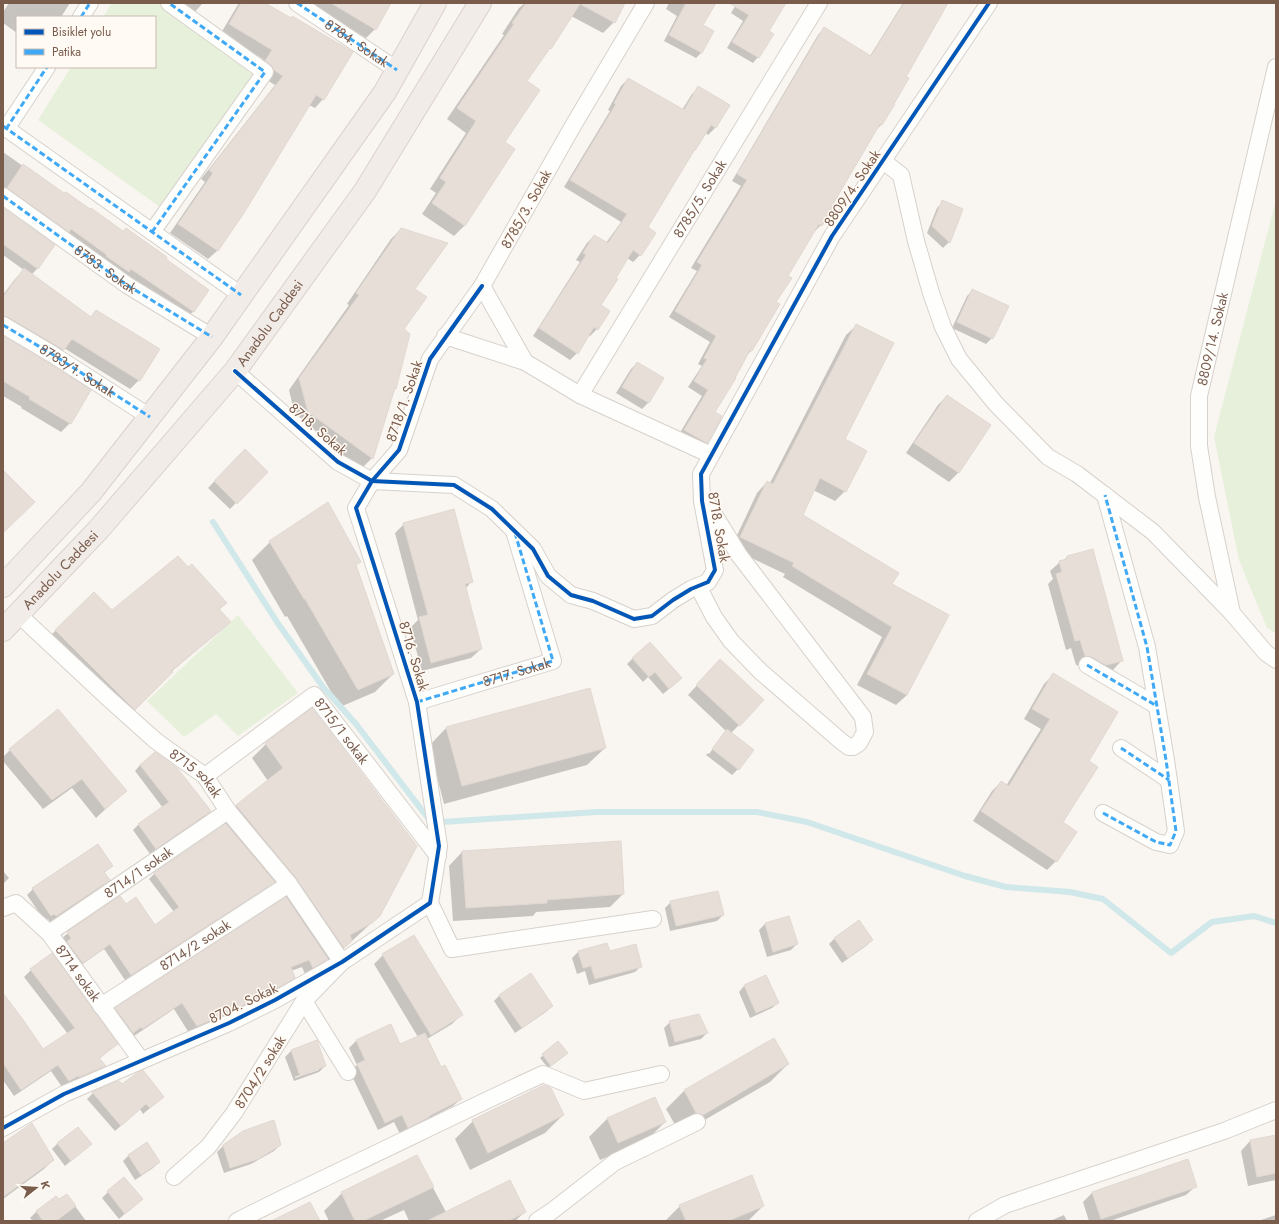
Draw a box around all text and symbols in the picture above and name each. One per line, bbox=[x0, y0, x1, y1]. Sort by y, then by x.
street label: 8784. Sokak bbox=[321, 14, 394, 72]
legend bbox=[16, 16, 156, 68]
text: Bisiklet yolu bbox=[52, 23, 111, 41]
text: Patika bbox=[52, 43, 81, 61]
street label: 8809/4. Sokak bbox=[819, 145, 886, 230]
street label: 8785/5. Sokak bbox=[668, 155, 732, 242]
street label: 8785/3. Sokak bbox=[496, 165, 556, 252]
street label: 8783. Sokak bbox=[70, 240, 141, 299]
street label: Anadolu Caddesi bbox=[232, 276, 308, 370]
street label: 8809/14. Sokak bbox=[1192, 289, 1233, 388]
street label: 8783/1. Sokak bbox=[36, 339, 120, 402]
street label: 8718/1. Sokak bbox=[381, 357, 428, 444]
street label: 8718. Sokak bbox=[285, 398, 352, 460]
street label: 8718. Sokak bbox=[703, 490, 735, 565]
street label: Anadolu Caddesi bbox=[18, 526, 103, 614]
street label: 8716. Sokak bbox=[394, 619, 434, 694]
street label: 8717. Sokak bbox=[480, 652, 554, 692]
street label: 8715/1 sokak bbox=[310, 693, 374, 769]
street label: 8715 sokak bbox=[165, 744, 227, 802]
street label: 8714/1 sokak bbox=[100, 841, 177, 903]
street label: 8714/2 sokak bbox=[156, 914, 235, 975]
street label: 8714 sokak bbox=[51, 941, 106, 1006]
street label: 8704. Sokak bbox=[205, 977, 281, 1028]
street label: 8704/2 sokak bbox=[230, 1031, 291, 1113]
north arrow bbox=[16, 1168, 56, 1208]
text: K bbox=[37, 1179, 54, 1191]

